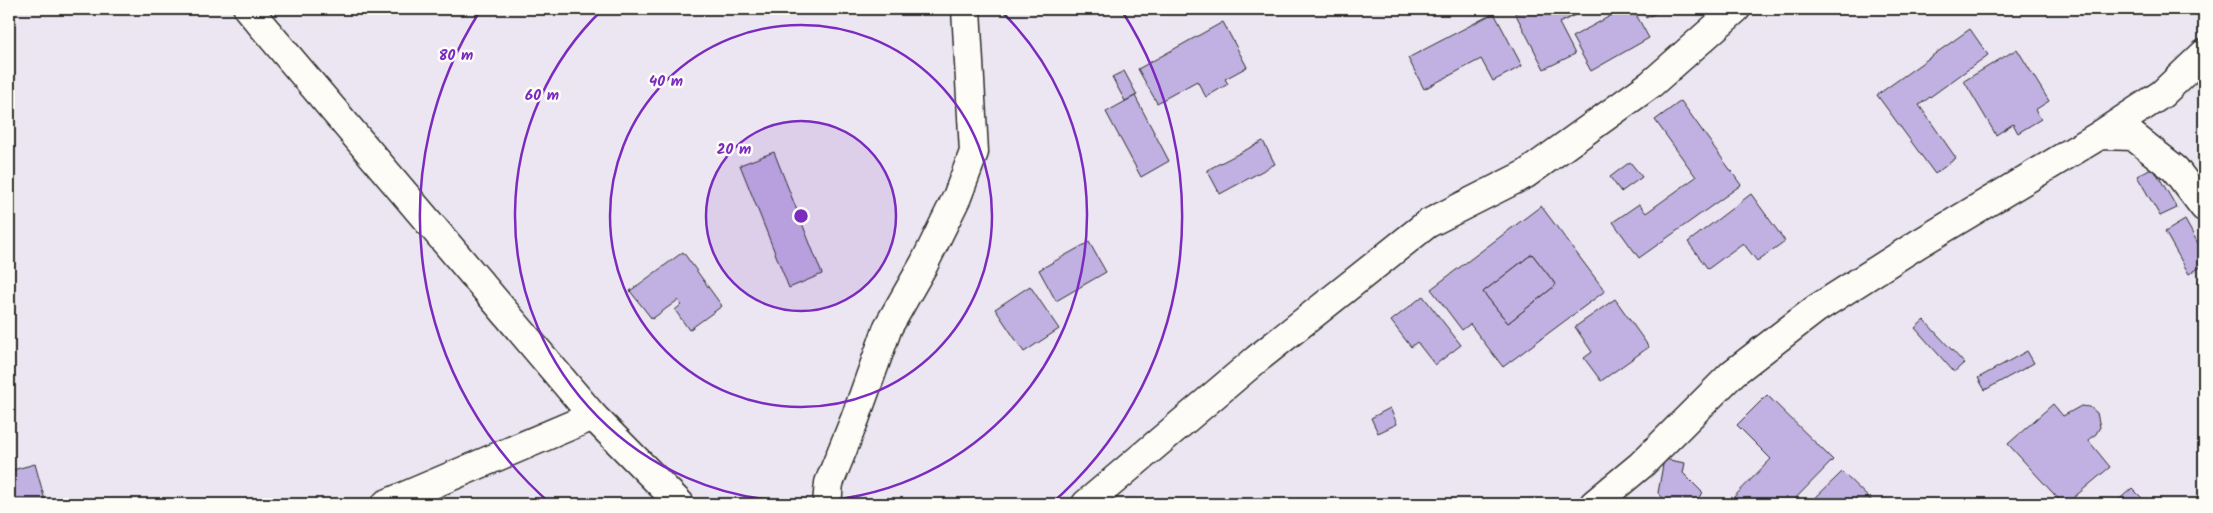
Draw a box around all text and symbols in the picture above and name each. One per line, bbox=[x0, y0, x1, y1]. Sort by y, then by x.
text: 80 m bbox=[439, 44, 473, 68]
text: 40 m bbox=[649, 70, 683, 94]
text: 60 m bbox=[525, 84, 559, 108]
text: 20 m bbox=[717, 138, 751, 162]
centre of rings bbox=[792, 207, 810, 225]

